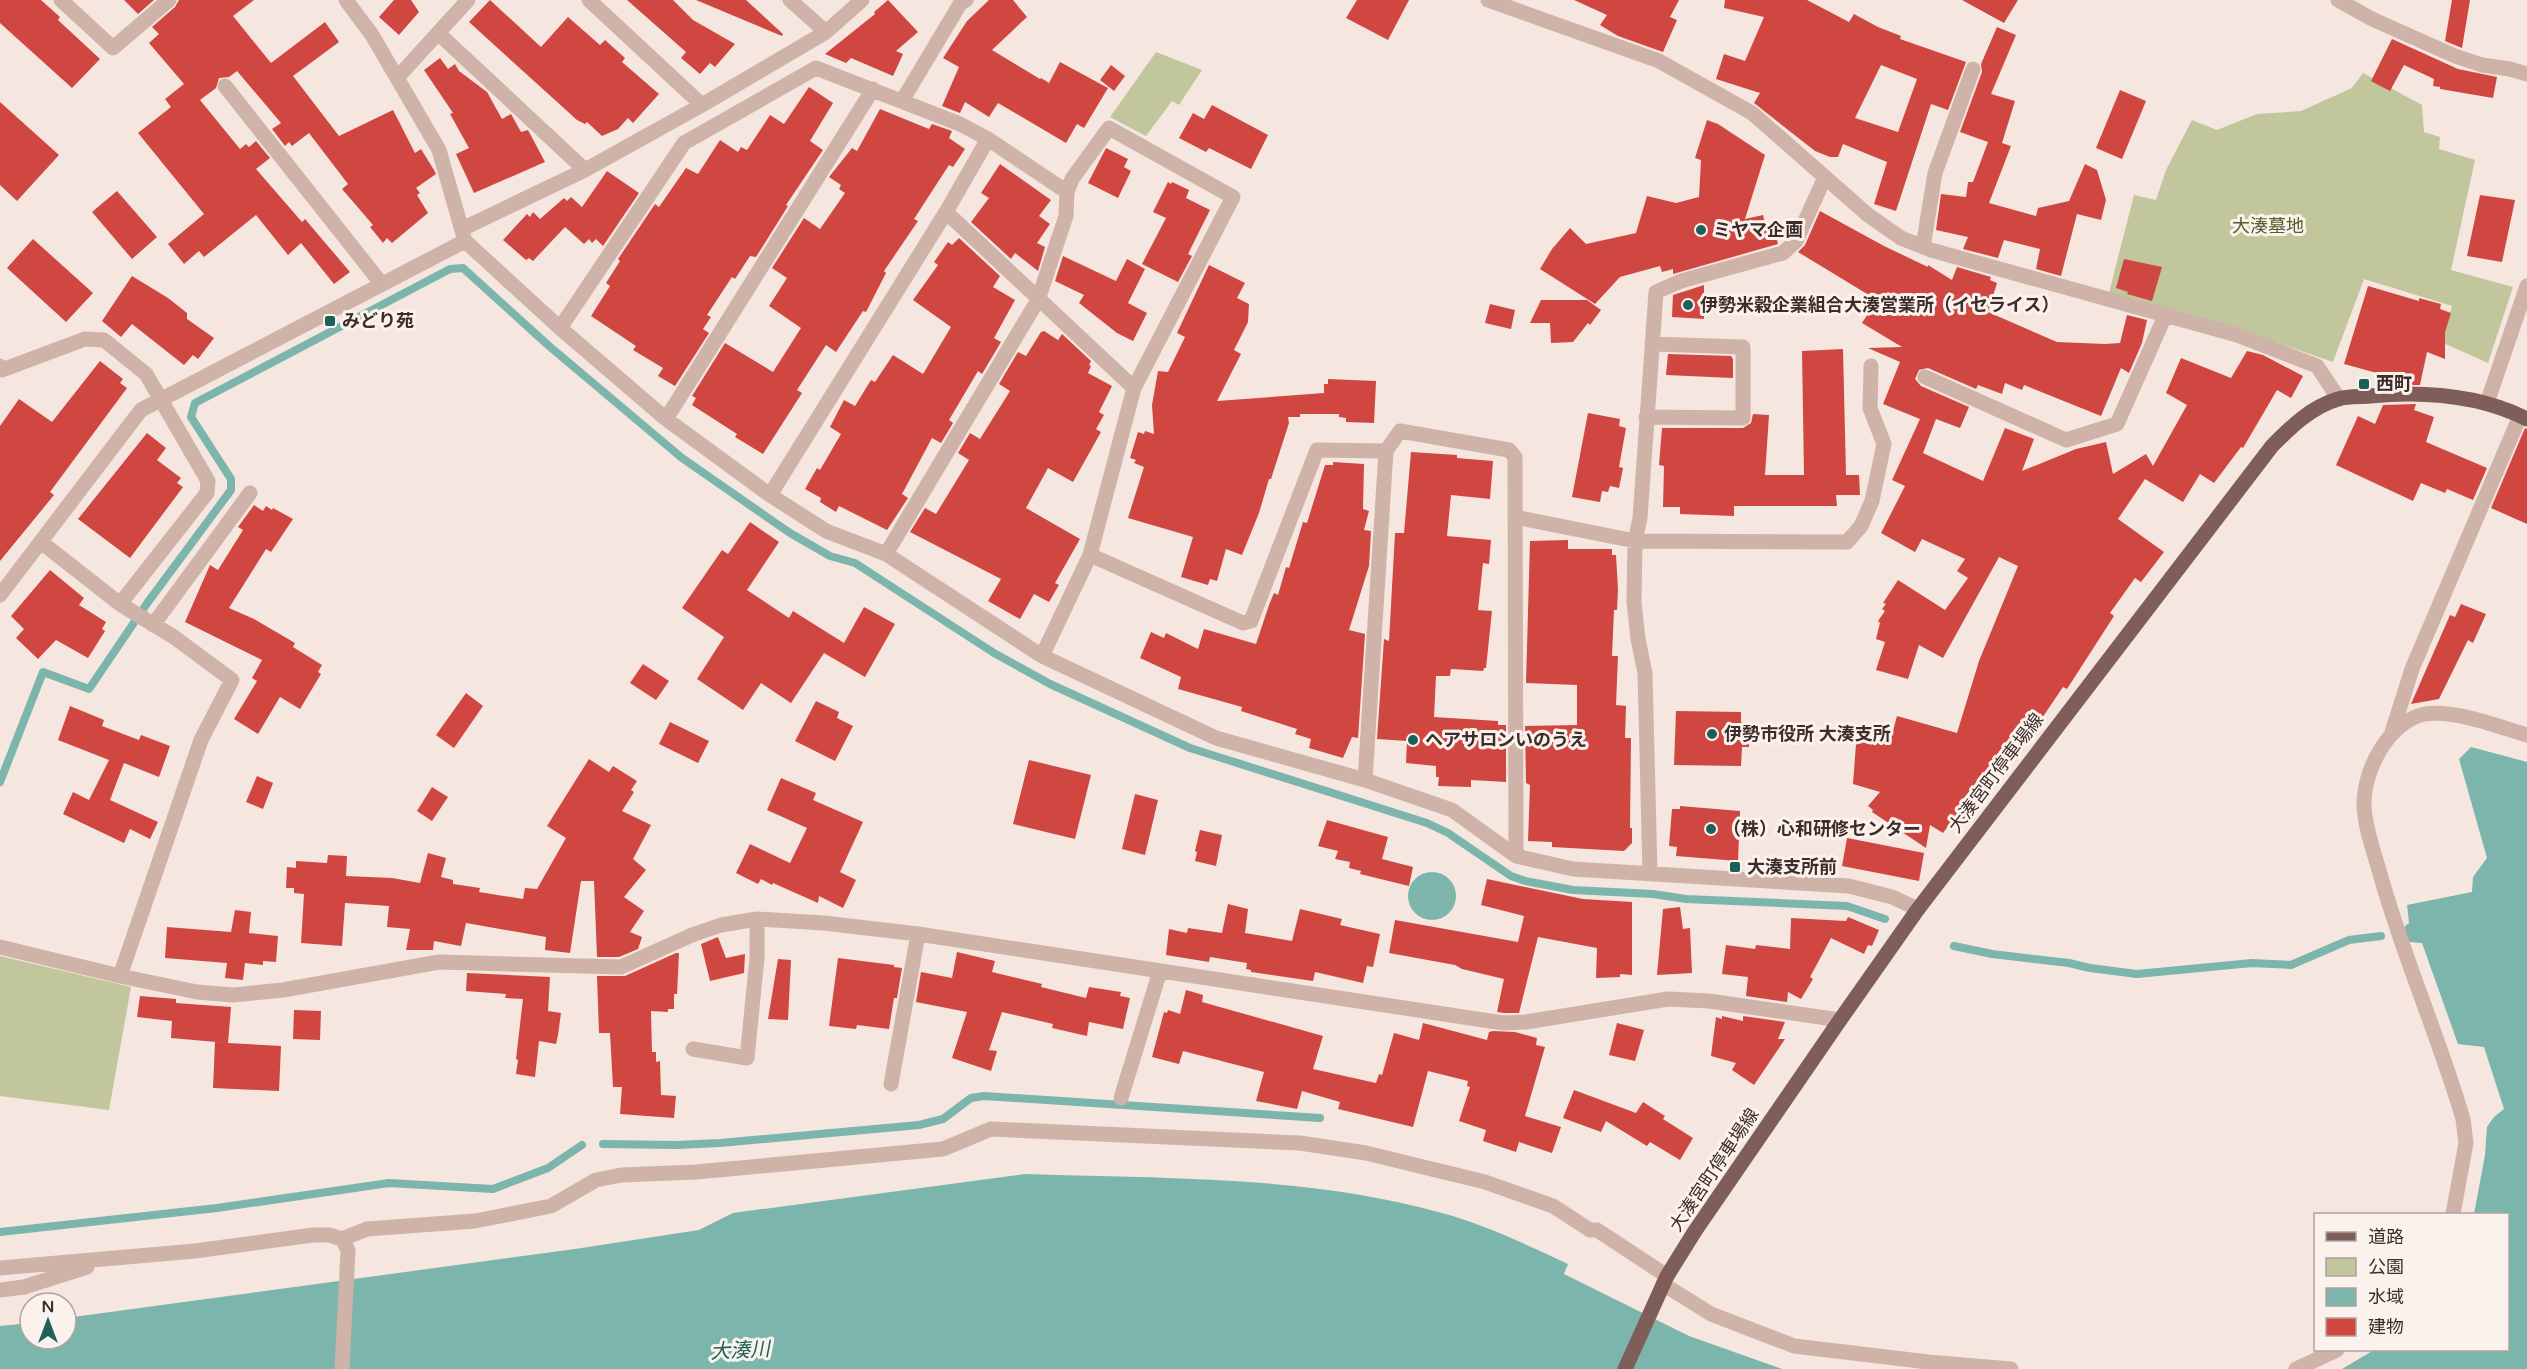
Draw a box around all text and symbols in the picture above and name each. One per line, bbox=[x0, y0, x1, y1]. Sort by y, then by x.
park label: 大湊墓地 bbox=[2232, 215, 2304, 237]
place label: ミヤマ企画 bbox=[1713, 219, 1803, 241]
marker: ミヤマ企画 bbox=[1694, 223, 1708, 237]
place label: 伊勢米穀企業組合大湊営業所（イセライス） bbox=[1700, 294, 2059, 316]
marker: 伊勢米穀企業組合大湊営業所（イセライス） bbox=[1681, 298, 1695, 312]
place label: みどり苑 bbox=[342, 310, 414, 332]
marker: みどり苑 bbox=[323, 314, 337, 328]
place label: 西町 bbox=[2376, 373, 2412, 395]
marker: 西町 bbox=[2357, 377, 2371, 391]
street label: 大湊宮町停車場線 bbox=[1944, 709, 2048, 837]
place label: 伊勢市役所 大湊支所 bbox=[1724, 723, 1891, 745]
marker: 伊勢市役所 大湊支所 bbox=[1705, 727, 1719, 741]
place label: ヘアサロンいのうえ bbox=[1425, 729, 1587, 751]
marker: ヘアサロンいのうえ bbox=[1406, 733, 1420, 747]
place label: （株）心和研修センター bbox=[1723, 818, 1921, 840]
marker: （株）心和研修センター bbox=[1704, 822, 1718, 836]
place label: 大湊支所前 bbox=[1747, 856, 1837, 878]
marker: 大湊支所前 bbox=[1728, 860, 1742, 874]
street label: 大湊宮町停車場線 bbox=[1665, 1104, 1763, 1236]
legend bbox=[2314, 1213, 2509, 1351]
text: 道路 bbox=[2368, 1226, 2404, 1248]
text: 公園 bbox=[2368, 1256, 2404, 1278]
text: 水域 bbox=[2368, 1286, 2404, 1308]
north arrow bbox=[18, 1291, 78, 1351]
text: N bbox=[42, 1297, 54, 1317]
text: 建物 bbox=[2368, 1316, 2404, 1338]
water label: 大湊川 bbox=[709, 1337, 773, 1365]

